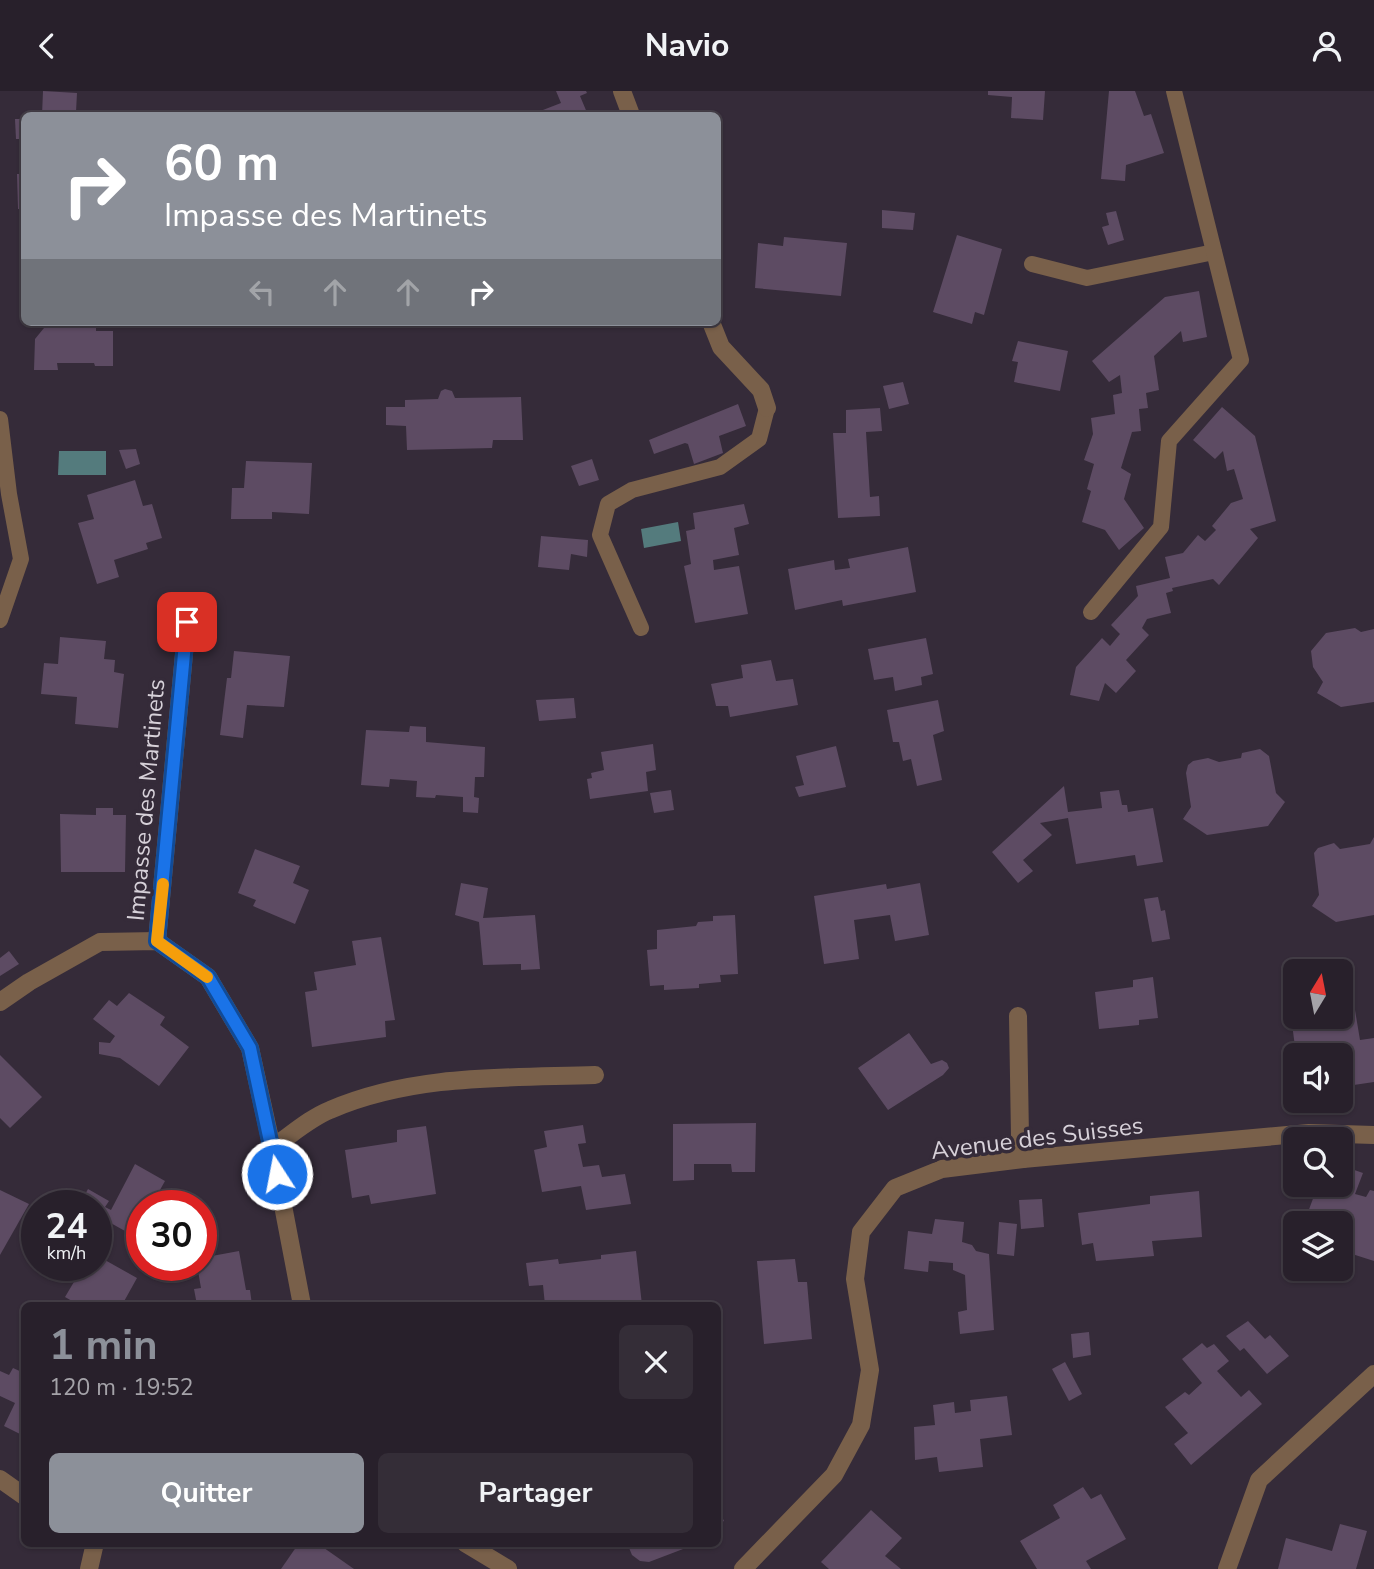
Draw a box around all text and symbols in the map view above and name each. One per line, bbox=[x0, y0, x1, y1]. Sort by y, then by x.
text: Navio bbox=[645, 24, 729, 67]
icon: back bbox=[28, 27, 66, 65]
icon: person bbox=[1308, 27, 1346, 65]
text: 60 m bbox=[164, 130, 279, 197]
icon: right bbox=[49, 140, 140, 231]
text: Impasse des Martinets bbox=[164, 194, 488, 237]
icon: left bbox=[243, 273, 281, 311]
icon: ahead bbox=[316, 273, 354, 311]
icon: ahead bbox=[389, 273, 427, 311]
icon: right bbox=[462, 273, 500, 311]
pin bbox=[157, 592, 217, 652]
icon: arrive bbox=[168, 603, 206, 641]
street label: Impasse des Martinets bbox=[119, 678, 173, 922]
north arrow bbox=[1283, 959, 1353, 1029]
map controls bbox=[1283, 959, 1353, 1281]
button: sound bbox=[1283, 1043, 1353, 1113]
street label: Avenue des Suisses bbox=[929, 1109, 1145, 1167]
button: search bbox=[1283, 1127, 1353, 1197]
position arrow bbox=[240, 1137, 314, 1211]
speed limit sign: 30 bbox=[126, 1190, 217, 1281]
text: 24 bbox=[45, 1203, 88, 1250]
button: layers bbox=[1283, 1211, 1353, 1281]
text: km/h bbox=[47, 1241, 86, 1265]
text: 1 min bbox=[49, 1317, 158, 1374]
button: close bbox=[619, 1325, 693, 1399]
text: 120 m · 19:52 bbox=[49, 1372, 194, 1403]
button: Quitter bbox=[49, 1453, 364, 1533]
button: Partager bbox=[378, 1453, 693, 1533]

